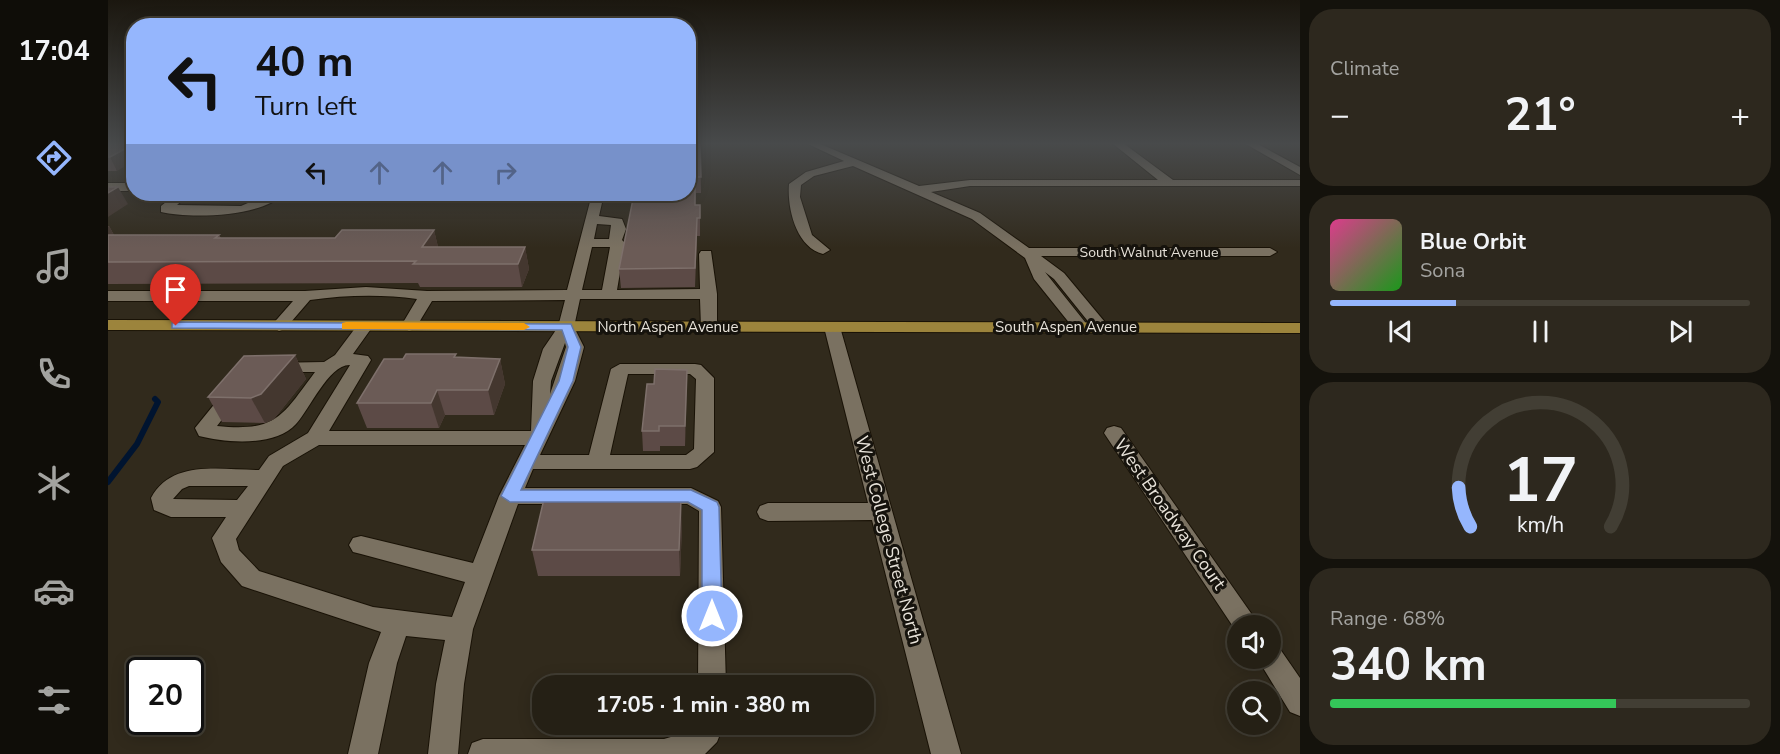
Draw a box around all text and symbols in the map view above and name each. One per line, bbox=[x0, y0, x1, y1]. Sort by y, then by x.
text: 17:04 bbox=[18, 33, 90, 70]
text: 40 m bbox=[255, 34, 354, 91]
icon: left bbox=[156, 42, 234, 120]
text: Climate bbox=[1330, 55, 1399, 82]
text: 21° bbox=[1504, 85, 1576, 146]
text: Turn left bbox=[255, 88, 356, 125]
text: − bbox=[1330, 93, 1350, 138]
text: + bbox=[1730, 93, 1750, 138]
icon: directions bbox=[33, 137, 75, 179]
icon: left bbox=[300, 156, 333, 189]
icon: ahead bbox=[363, 156, 396, 189]
icon: ahead bbox=[426, 156, 459, 189]
icon: right bbox=[489, 156, 522, 189]
text: Blue Orbit bbox=[1420, 227, 1526, 257]
street label: South Walnut Avenue bbox=[1080, 243, 1218, 262]
icon: music bbox=[33, 245, 75, 287]
text: Sona bbox=[1420, 257, 1465, 284]
pin bbox=[150, 264, 201, 326]
icon: arrive bbox=[159, 273, 192, 306]
icon: previous bbox=[1384, 315, 1417, 348]
icon: pause bbox=[1524, 315, 1557, 348]
icon: next bbox=[1664, 315, 1697, 348]
street label: North Aspen Avenue bbox=[597, 317, 739, 337]
street label: South Aspen Avenue bbox=[995, 317, 1137, 337]
icon: phone bbox=[33, 353, 75, 395]
street label: West College Street North bbox=[850, 433, 928, 647]
street label: West Broadway Court bbox=[1109, 434, 1232, 595]
text: 17 bbox=[1503, 438, 1577, 523]
icon: climate bbox=[33, 462, 75, 504]
text: km/h bbox=[1516, 511, 1564, 541]
icon: car bbox=[33, 570, 75, 612]
position arrow bbox=[680, 584, 744, 648]
text: Range · 68% bbox=[1330, 605, 1445, 632]
map controls bbox=[1227, 615, 1281, 735]
button: sound bbox=[1227, 615, 1281, 669]
text: 340 km bbox=[1330, 635, 1487, 696]
speed limit sign: 20 bbox=[126, 657, 204, 735]
icon: filters bbox=[33, 679, 75, 721]
button: search bbox=[1227, 681, 1281, 735]
text: 17:05 · 1 min · 380 m bbox=[596, 690, 810, 720]

